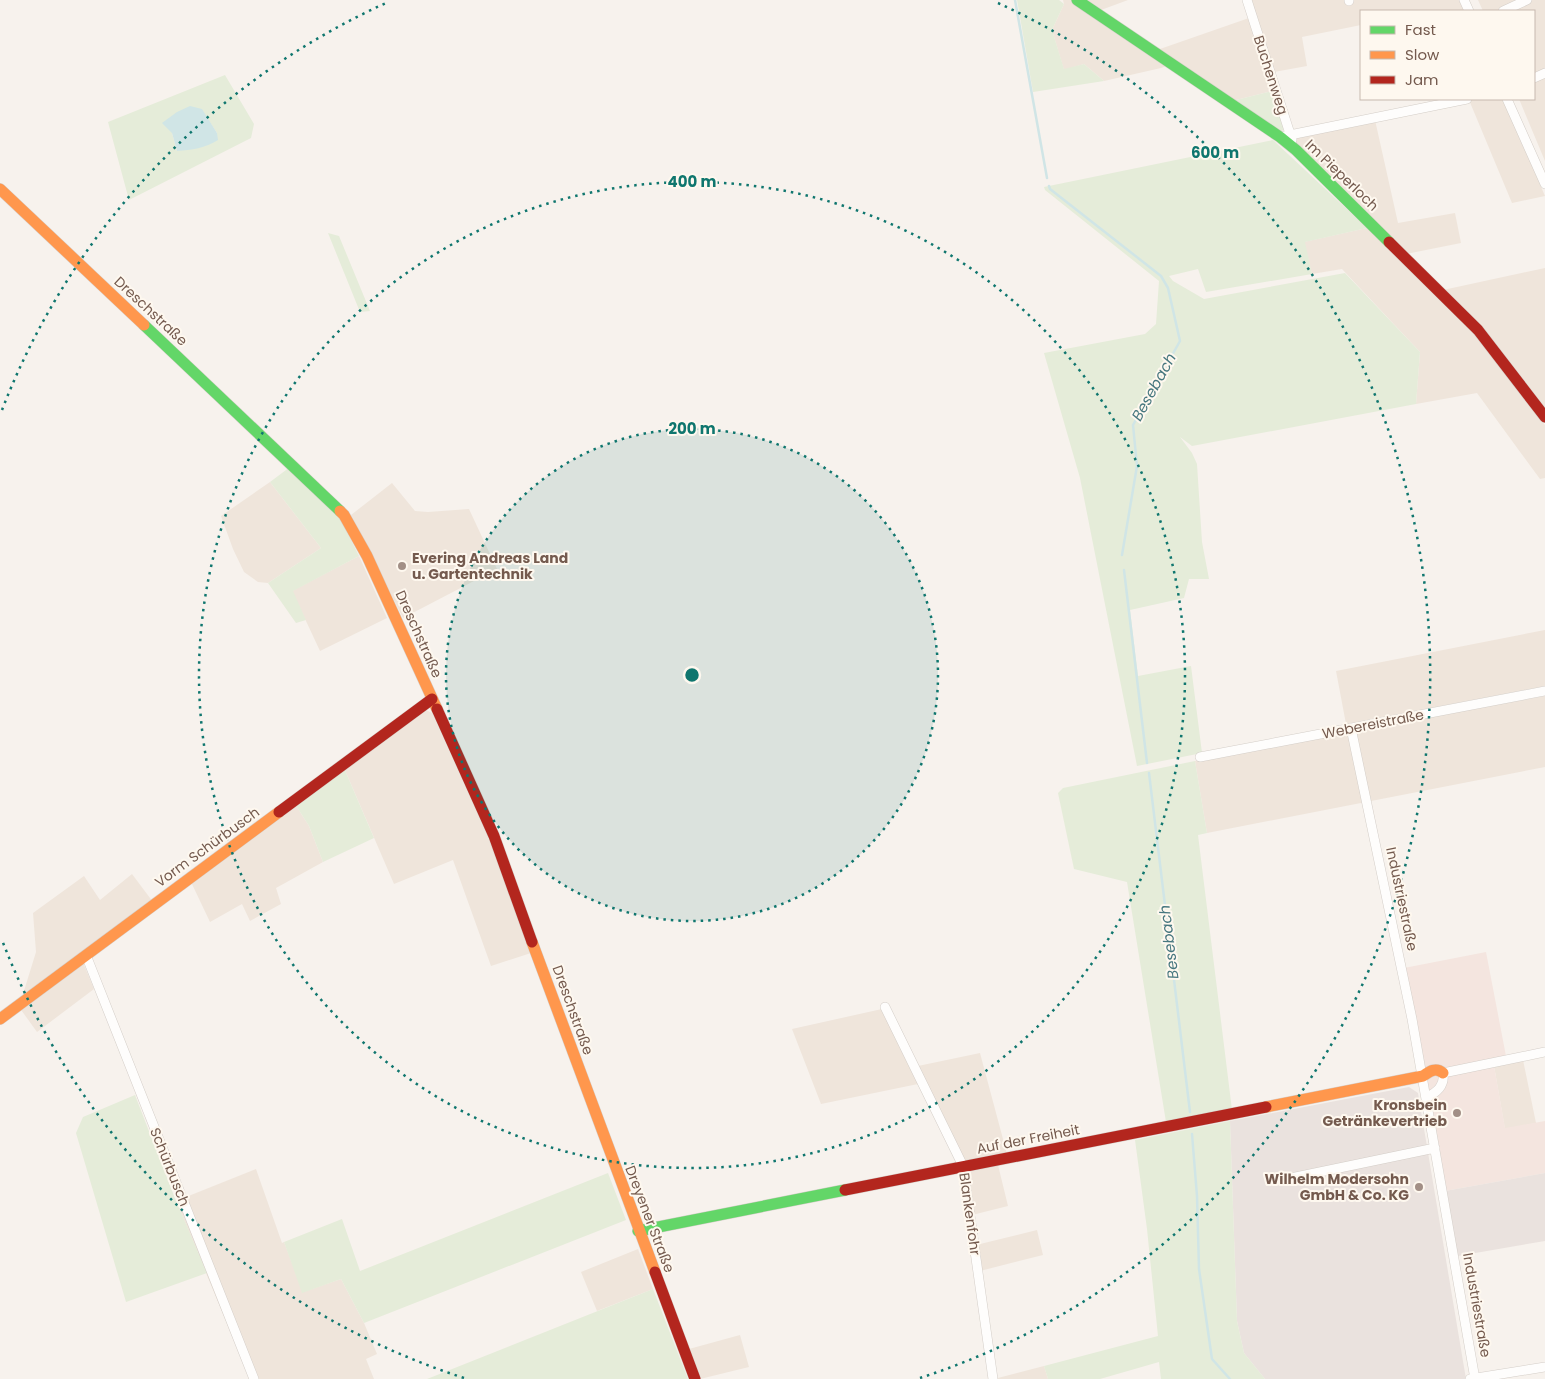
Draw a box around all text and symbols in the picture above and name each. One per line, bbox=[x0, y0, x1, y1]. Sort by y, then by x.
legend bbox=[1360, 10, 1535, 100]
text: Fast bbox=[1405, 19, 1436, 40]
street label: Buchenweg bbox=[1249, 33, 1293, 117]
text: Slow bbox=[1405, 44, 1440, 65]
text: Jam bbox=[1405, 69, 1439, 90]
street label: Im Pieperloch bbox=[1301, 135, 1383, 215]
text: 600 m bbox=[1191, 142, 1239, 163]
text: 400 m bbox=[668, 171, 717, 192]
street label: Dreschstraße bbox=[110, 272, 192, 351]
water label: Besebach bbox=[1126, 349, 1181, 424]
text: 200 m bbox=[668, 418, 716, 439]
place label: Evering Andreas Land u. Gartentechnik bbox=[412, 548, 568, 584]
marker: Evering Andreas Land u. Gartentechnik bbox=[396, 560, 408, 572]
street label: Dreschstraße bbox=[391, 587, 447, 681]
centre of rings bbox=[683, 666, 701, 684]
street label: Webereistraße bbox=[1320, 704, 1426, 744]
street label: Vorm Schürbusch bbox=[151, 802, 263, 892]
street label: Industriestraße bbox=[1381, 845, 1423, 953]
water label: Besebach bbox=[1154, 904, 1183, 980]
street label: Dreschstraße bbox=[548, 962, 599, 1058]
place label: Kronsbein Getränkevertrieb bbox=[1322, 1095, 1447, 1131]
marker: Kronsbein Getränkevertrieb bbox=[1451, 1107, 1463, 1119]
street label: Auf der Freiheit bbox=[975, 1119, 1081, 1159]
street label: Schürbusch bbox=[145, 1125, 195, 1209]
street label: Dreyener Straße bbox=[620, 1163, 680, 1276]
place label: Wilhelm Modersohn GmbH & Co. KG bbox=[1265, 1169, 1409, 1205]
street label: Blankenfohr bbox=[954, 1171, 986, 1257]
marker: Wilhelm Modersohn GmbH & Co. KG bbox=[1413, 1181, 1425, 1193]
street label: Industriestraße bbox=[1458, 1251, 1496, 1359]

